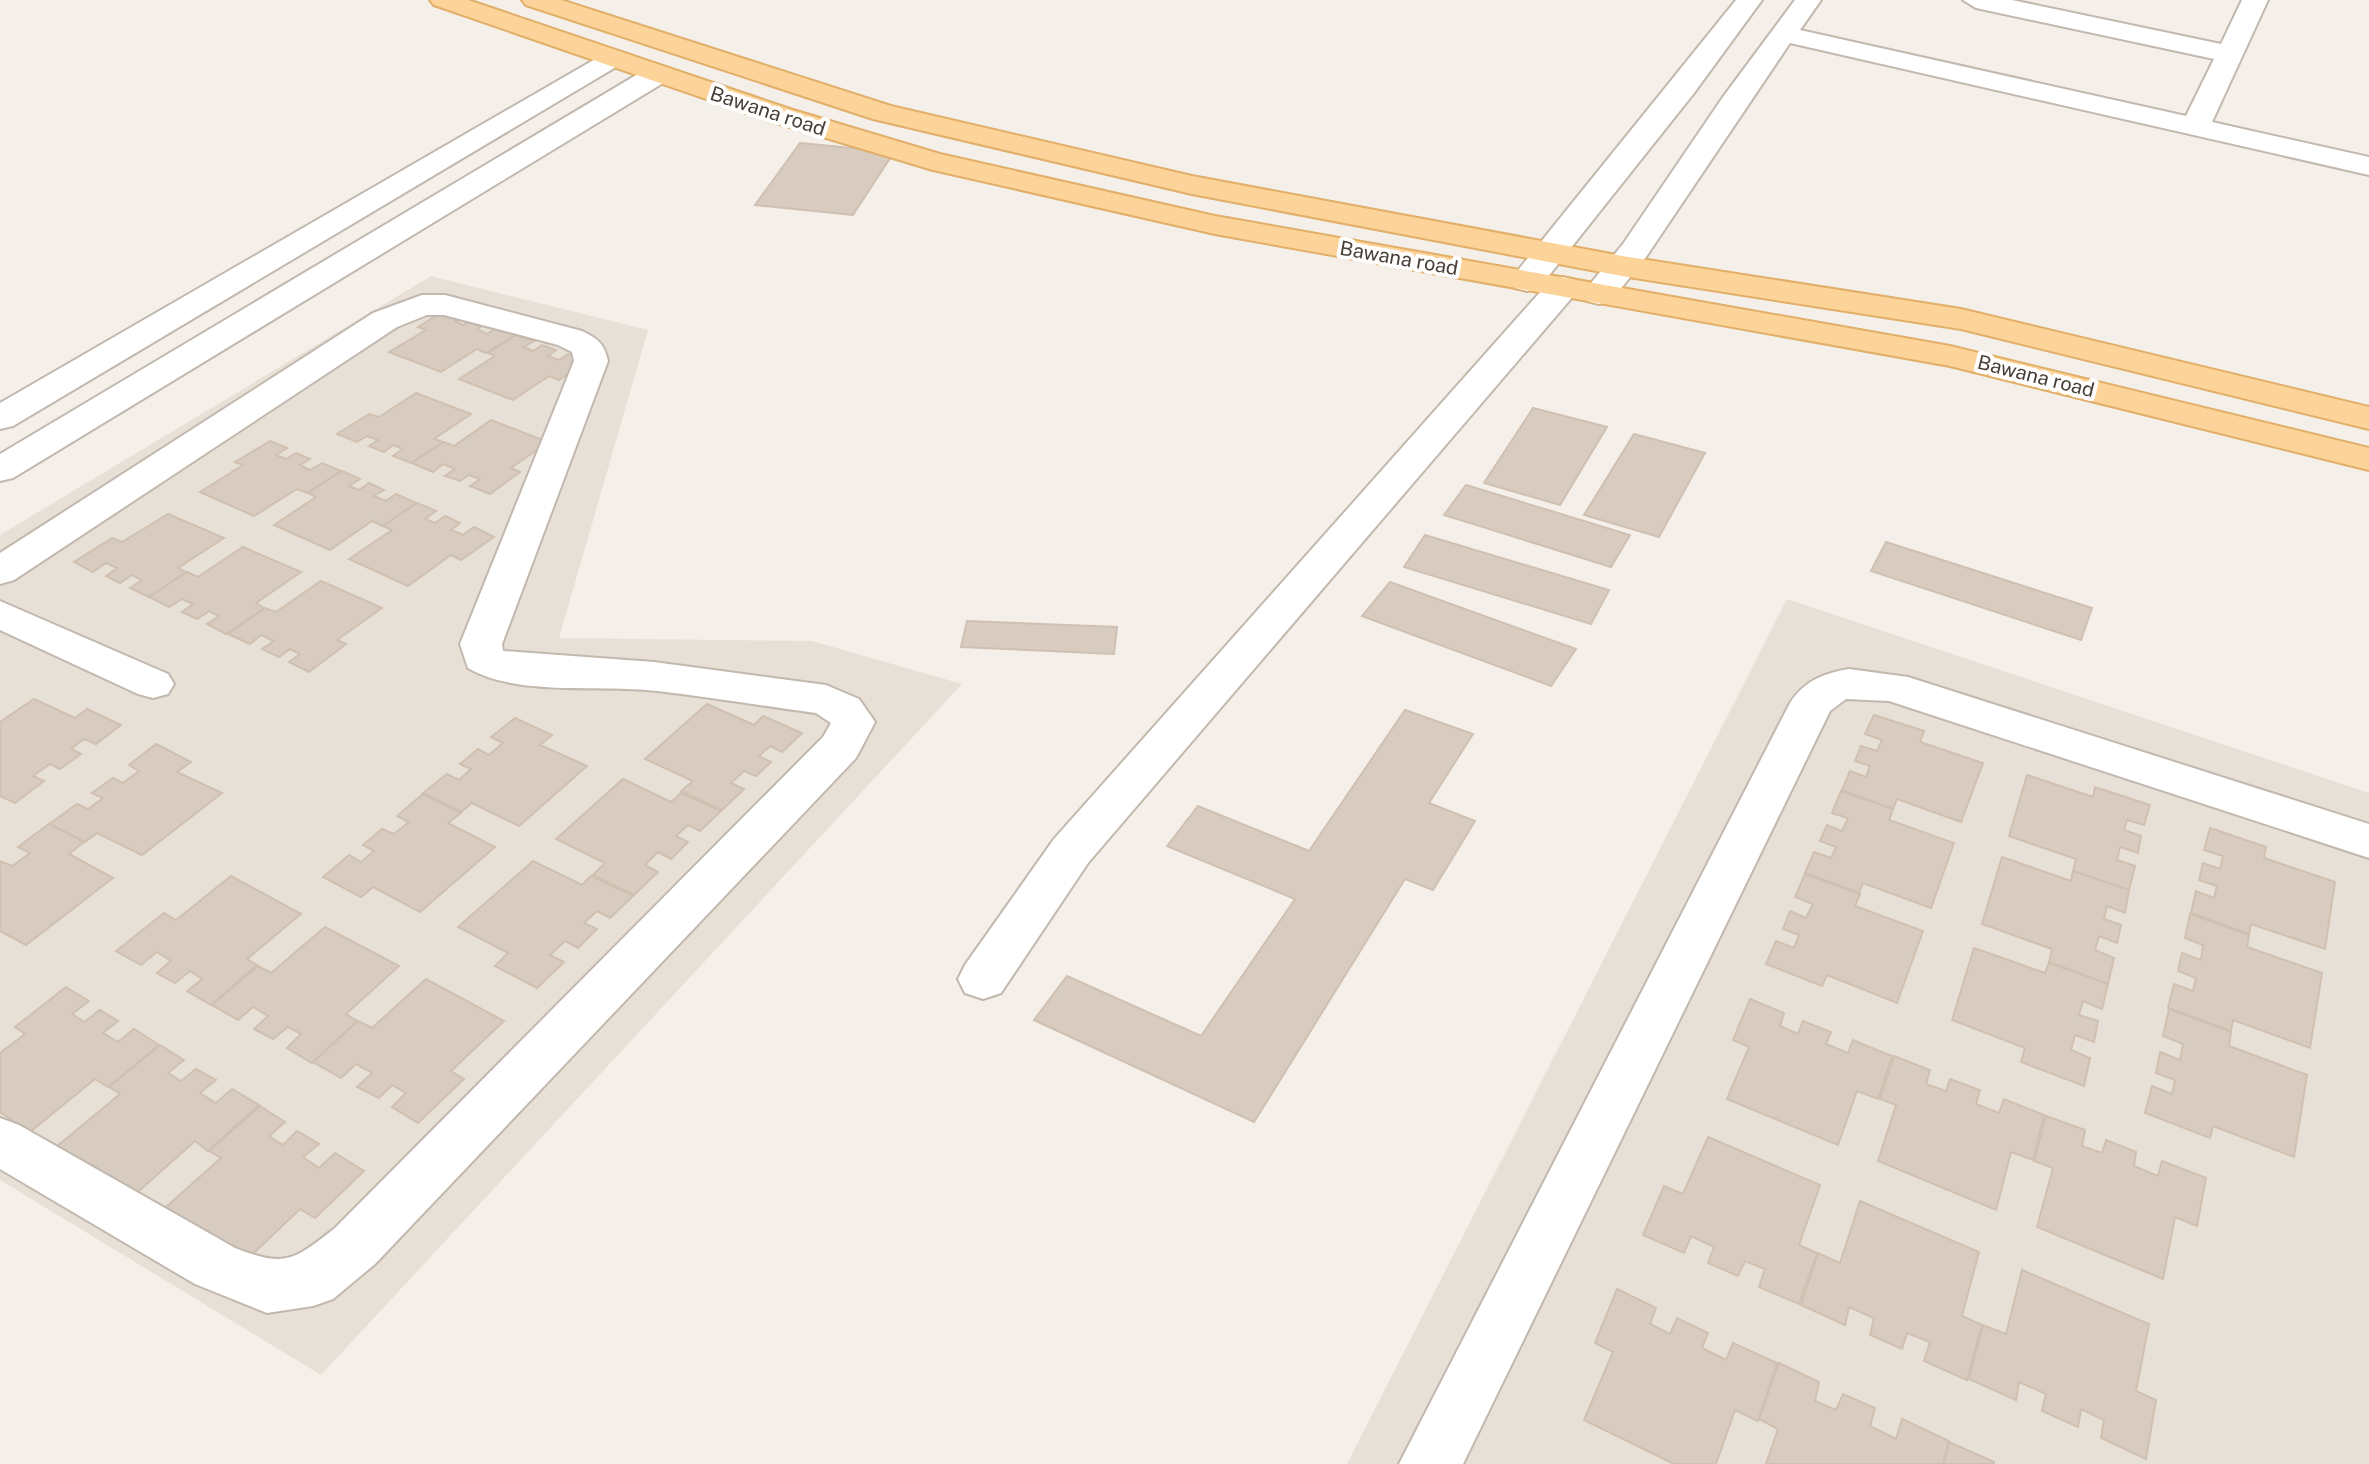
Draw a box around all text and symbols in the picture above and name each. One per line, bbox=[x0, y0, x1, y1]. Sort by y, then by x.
street label: Bawana road bbox=[707, 81, 829, 141]
street label: Bawana road bbox=[1338, 236, 1460, 280]
street label: Bawana road bbox=[1975, 350, 2097, 402]

